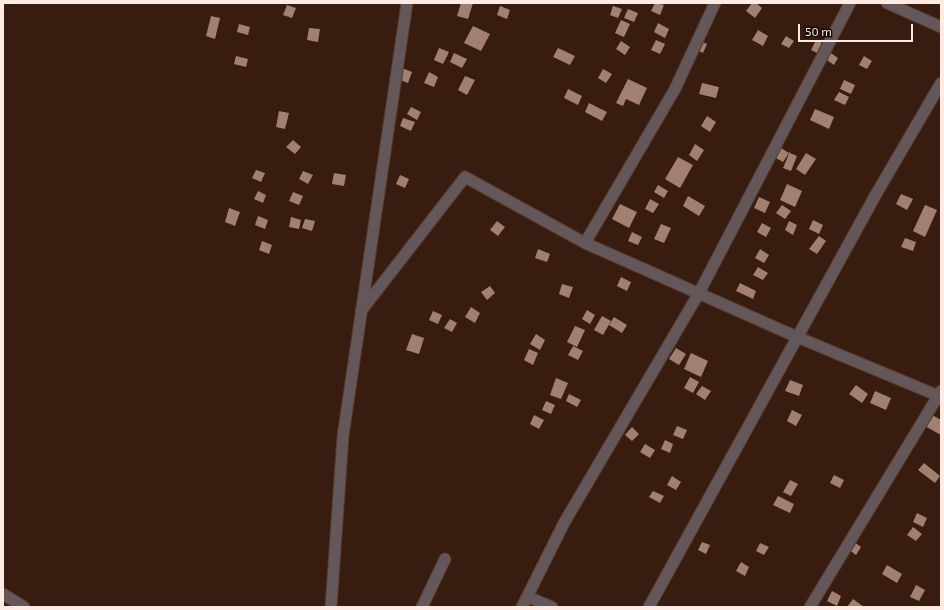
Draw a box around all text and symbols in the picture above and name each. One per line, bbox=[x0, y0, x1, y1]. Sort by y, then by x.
scale bar bbox=[800, 16, 915, 42]
text: 50 m bbox=[805, 24, 832, 38]

